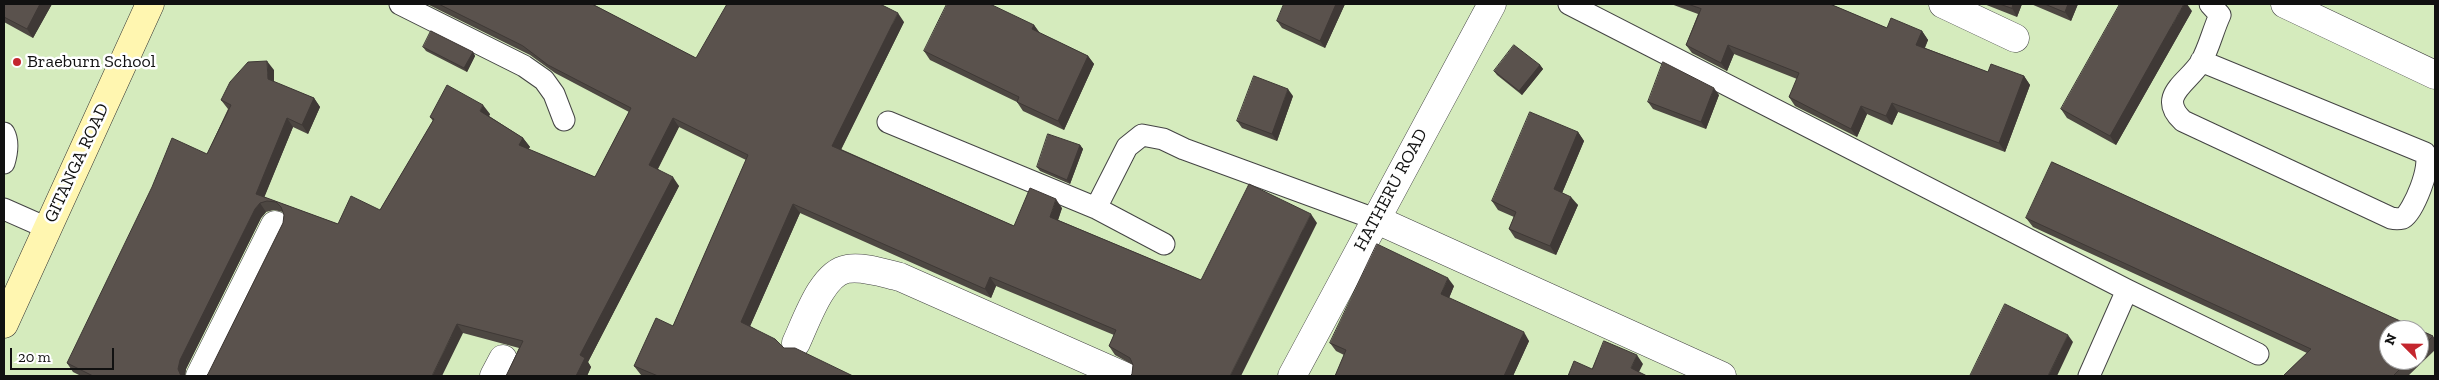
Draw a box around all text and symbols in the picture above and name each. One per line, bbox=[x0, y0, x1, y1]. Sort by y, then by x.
place label: Braeburn School bbox=[27, 51, 156, 73]
marker: Braeburn School bbox=[11, 56, 23, 68]
street label: GITANGA ROAD bbox=[40, 100, 114, 226]
street label: HATHERU ROAD bbox=[1350, 125, 1432, 255]
north arrow bbox=[2379, 320, 2429, 370]
text: N bbox=[2381, 331, 2401, 348]
scale bar bbox=[12, 338, 116, 370]
text: 20 m bbox=[18, 348, 51, 366]

